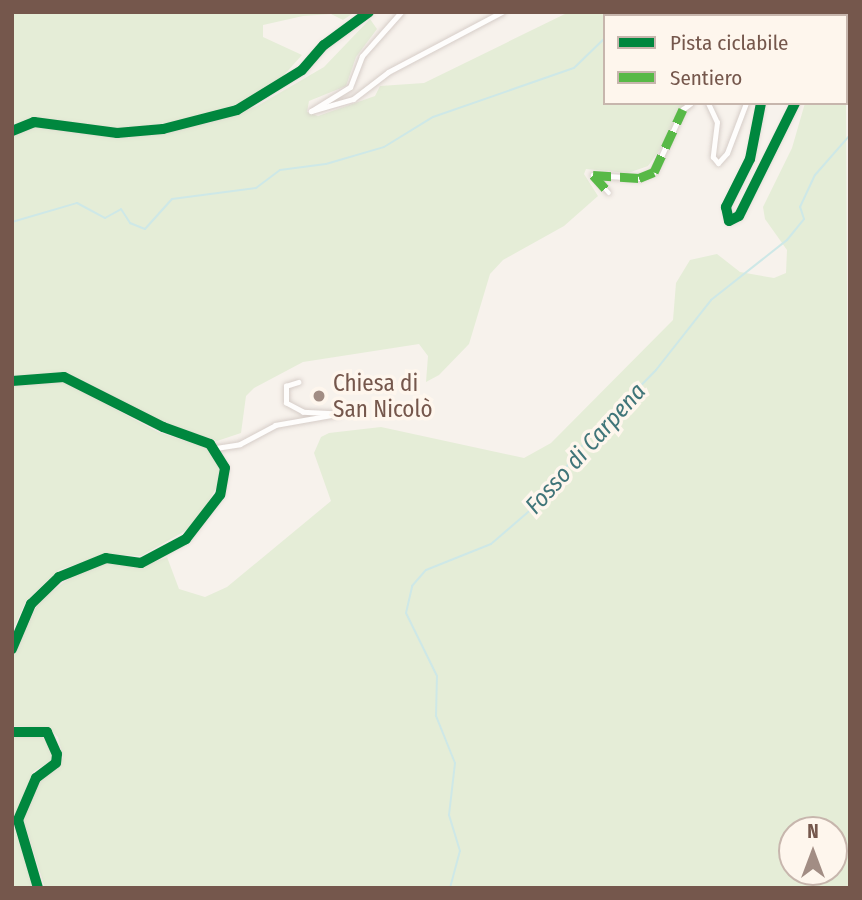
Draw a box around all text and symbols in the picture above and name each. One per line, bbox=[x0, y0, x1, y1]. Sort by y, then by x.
legend bbox=[603, 14, 848, 105]
text: Pista ciclabile bbox=[670, 30, 788, 56]
text: Sentiero bbox=[670, 65, 742, 91]
place label: Chiesa di San Nicolò bbox=[333, 369, 433, 423]
water label: Fosso di Carpena bbox=[520, 378, 652, 520]
marker: Chiesa di San Nicolò bbox=[311, 388, 327, 404]
north arrow bbox=[778, 816, 848, 886]
text: N bbox=[807, 820, 819, 843]

